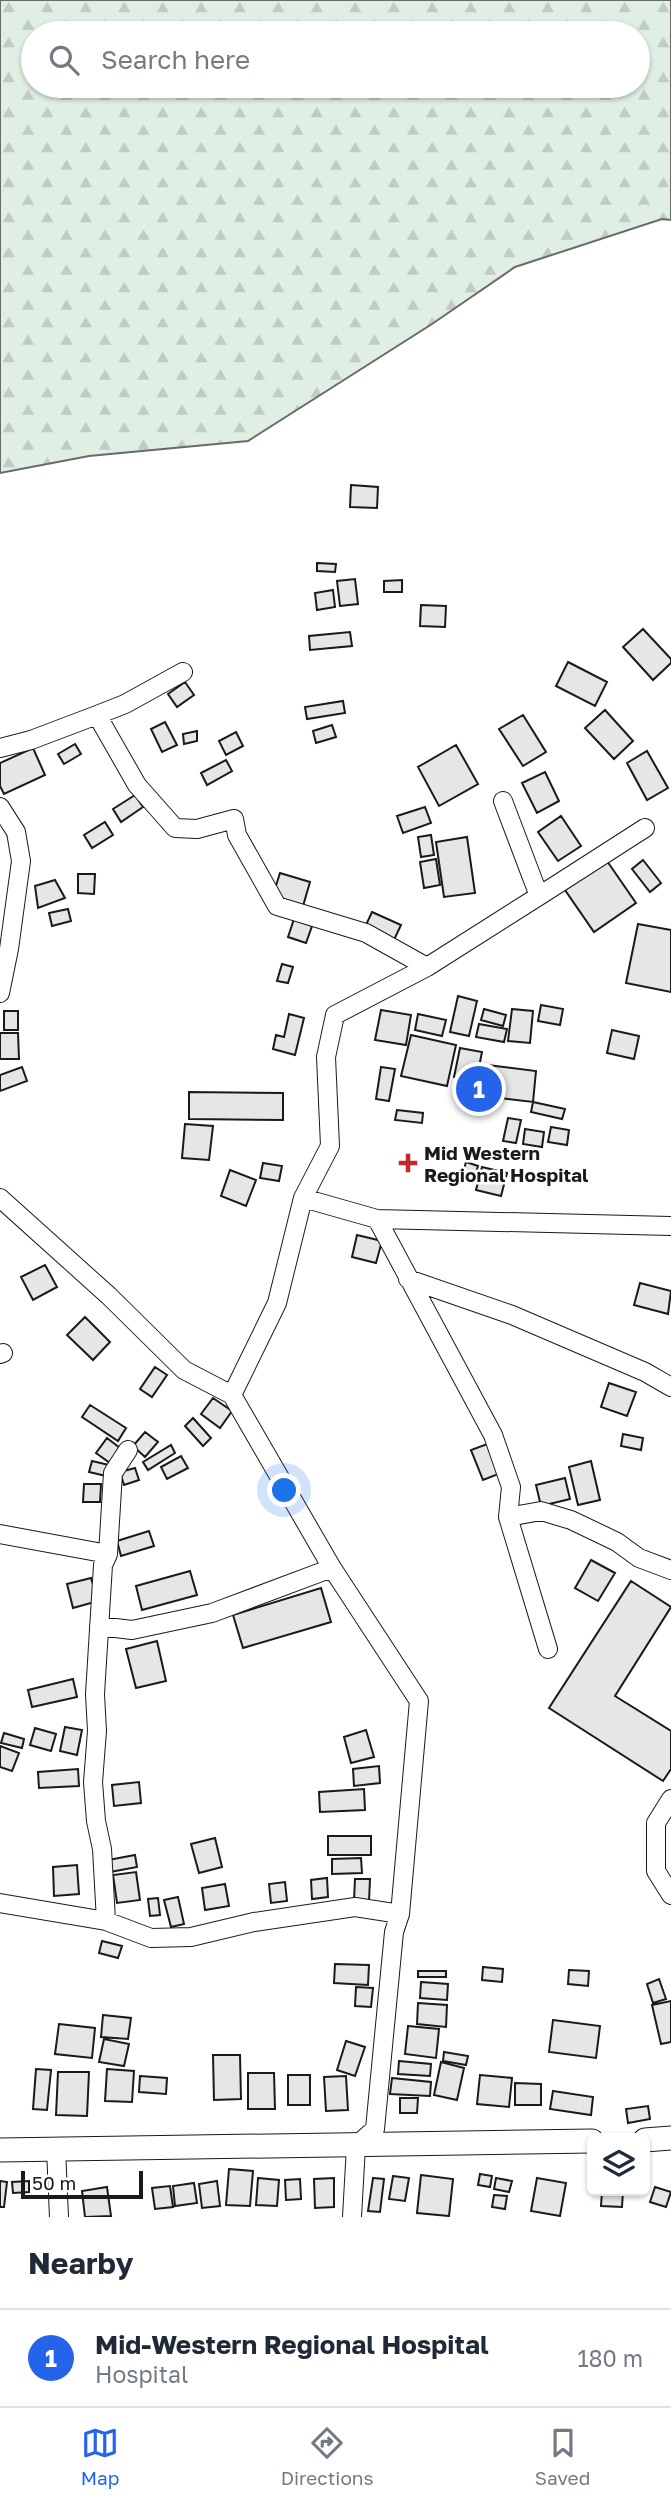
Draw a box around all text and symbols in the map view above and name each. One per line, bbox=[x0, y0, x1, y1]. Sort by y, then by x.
search box bbox=[21, 21, 650, 98]
icon: search bbox=[45, 41, 83, 79]
text: Search here bbox=[101, 44, 250, 75]
pin: 1 bbox=[456, 1063, 502, 1115]
place label: Mid Western Regional Hospital bbox=[424, 1141, 588, 1186]
marker: Mid Western Regional Hospital bbox=[398, 1153, 418, 1173]
your location bbox=[267, 1473, 301, 1507]
map controls bbox=[587, 2133, 650, 2196]
button: layers bbox=[587, 2133, 650, 2196]
scale bar bbox=[21, 2168, 144, 2200]
text: 50 m bbox=[32, 2171, 76, 2194]
text: Nearby bbox=[28, 2245, 133, 2281]
text: Mid-Western Regional Hospital bbox=[95, 2329, 489, 2360]
text: 1 bbox=[45, 2344, 57, 2372]
text: 180 m bbox=[577, 2344, 643, 2372]
text: Hospital bbox=[95, 2360, 188, 2388]
tab: Map bbox=[81, 2424, 119, 2489]
tab: Directions bbox=[281, 2424, 374, 2489]
tab: Saved bbox=[535, 2424, 590, 2489]

